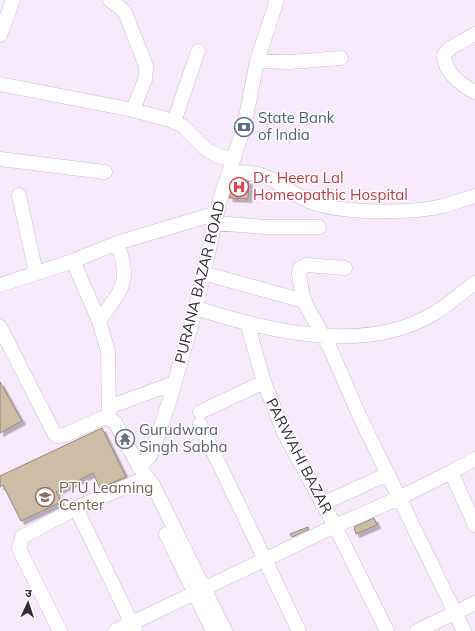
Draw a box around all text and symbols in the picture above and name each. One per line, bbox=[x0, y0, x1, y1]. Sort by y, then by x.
place label: State Bank of India bbox=[258, 108, 335, 144]
bank icon: State Bank of India bbox=[233, 116, 255, 138]
place label: Dr. Heera Lal Homeopathic Hospital bbox=[253, 168, 408, 204]
hospital icon: Dr. Heera Lal Homeopathic Hospital bbox=[228, 176, 250, 198]
street label: PURANA BAZAR ROAD bbox=[170, 199, 229, 365]
street label: PARWAHI BAZAR bbox=[262, 395, 337, 517]
place label: Gurudwara Singh Sabha bbox=[139, 420, 228, 456]
temple icon: Gurudwara Singh Sabha bbox=[114, 428, 136, 450]
place label: PTU Learning Center bbox=[59, 478, 153, 514]
school or university icon: PTU Learning Center bbox=[34, 486, 56, 508]
north arrow bbox=[8, 583, 48, 623]
text: उ bbox=[25, 586, 33, 600]

